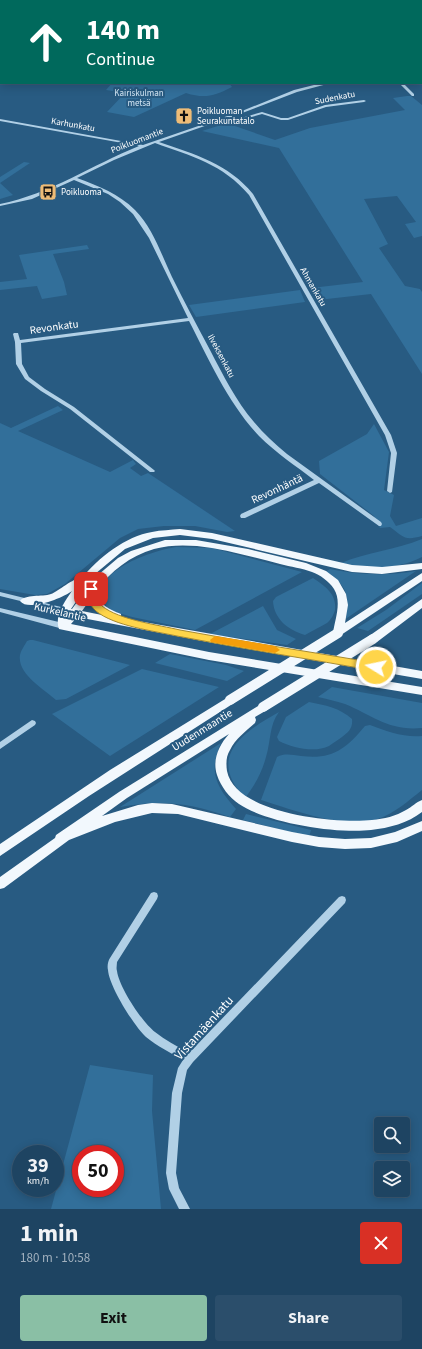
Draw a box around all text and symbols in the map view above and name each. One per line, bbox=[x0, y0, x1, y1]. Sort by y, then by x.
text: 140 m bbox=[86, 10, 160, 50]
icon: ahead bbox=[20, 16, 72, 68]
text: Continue bbox=[86, 47, 155, 72]
park label: Kairiskulman metsä bbox=[114, 87, 164, 110]
street label: Sudenkatu bbox=[314, 88, 356, 108]
place label: Poikluoman Seurakuntatalo bbox=[197, 105, 255, 128]
church icon: Poikluoman Seurakuntatalo bbox=[174, 106, 194, 126]
street label: Karhunkatu bbox=[50, 115, 96, 135]
street label: Poikluomantie bbox=[109, 125, 166, 157]
bus stop icon: Poikluoma bbox=[38, 182, 58, 202]
place label: Poikluoma bbox=[61, 186, 102, 199]
street label: Ahmankatu bbox=[297, 265, 330, 309]
street label: Revonkatu bbox=[29, 316, 79, 338]
street label: Ilveksenkatu bbox=[204, 332, 238, 380]
street label: Revonhäntä bbox=[249, 471, 305, 507]
pin bbox=[74, 572, 108, 606]
icon: arrive bbox=[80, 578, 102, 600]
street label: Kurkelantie bbox=[33, 599, 88, 625]
position arrow bbox=[355, 646, 397, 688]
street label: Uudenmaantie bbox=[169, 705, 236, 755]
street label: Vistamäenkatu bbox=[170, 992, 238, 1064]
map controls bbox=[374, 1117, 410, 1197]
button: search bbox=[374, 1117, 410, 1153]
speed limit sign: 50 bbox=[72, 1145, 124, 1197]
text: 39 bbox=[27, 1152, 49, 1180]
button: layers bbox=[374, 1161, 410, 1197]
text: km/h bbox=[27, 1174, 49, 1188]
text: 1 min bbox=[20, 1216, 78, 1251]
button: close bbox=[360, 1222, 402, 1264]
text: 180 m · 10:58 bbox=[20, 1249, 90, 1267]
button: Exit bbox=[20, 1295, 207, 1341]
button: Share bbox=[215, 1295, 402, 1341]

